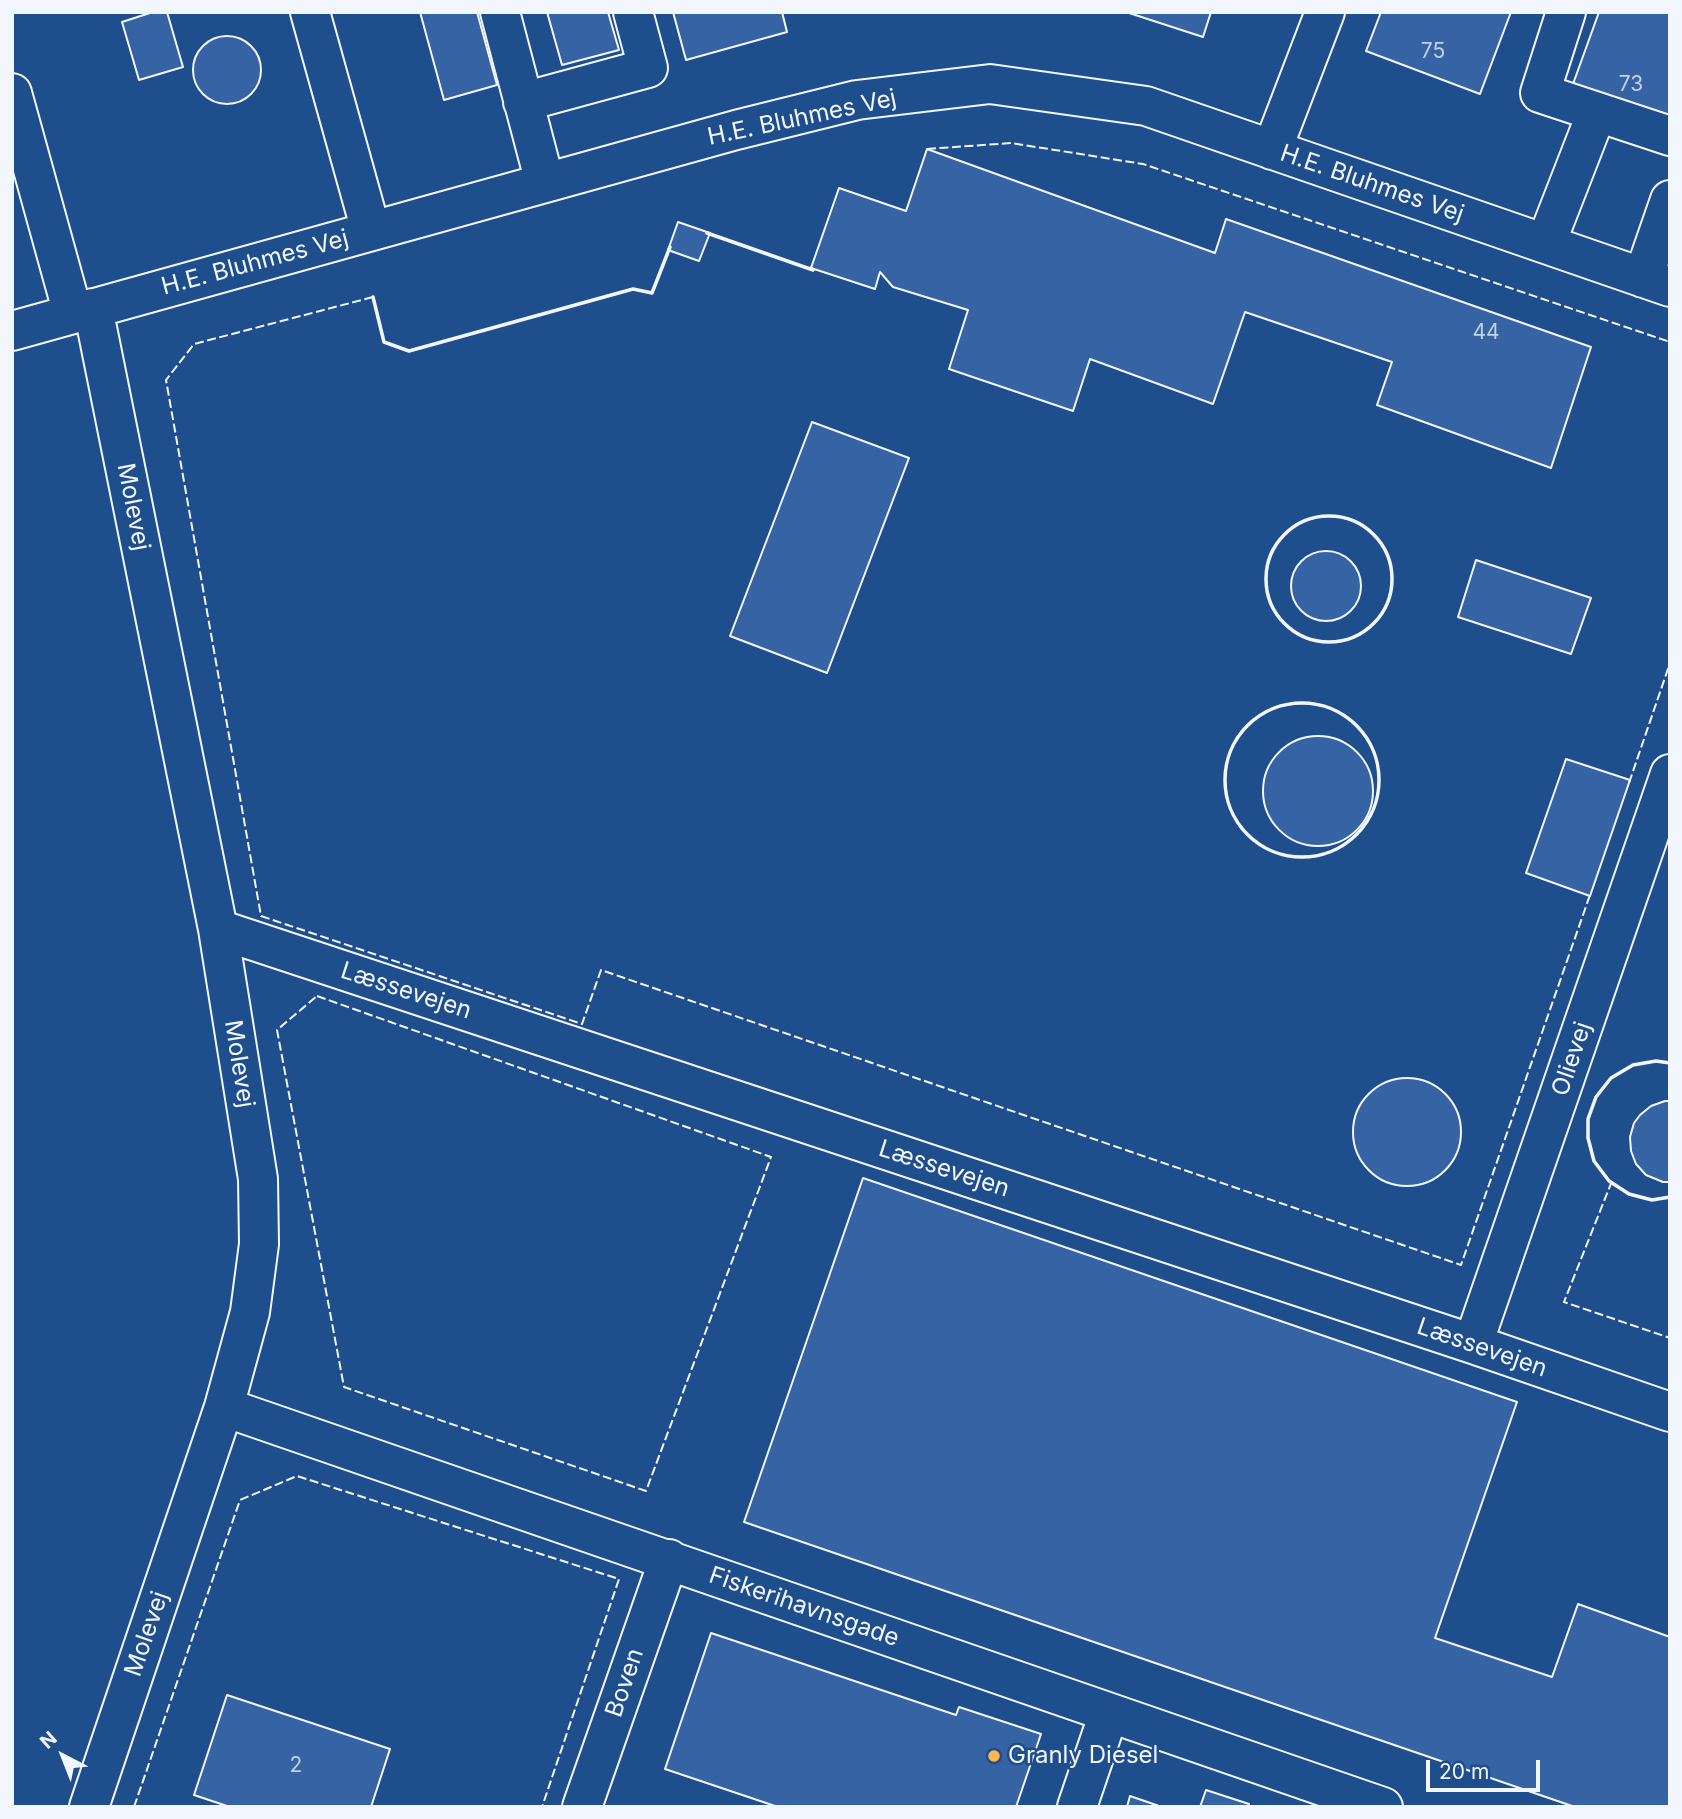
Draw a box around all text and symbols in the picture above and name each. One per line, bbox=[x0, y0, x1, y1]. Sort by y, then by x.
house number: 75 bbox=[1421, 39, 1445, 65]
house number: 73 bbox=[1619, 72, 1643, 98]
street label: H.E. Bluhmes Vej bbox=[705, 84, 899, 152]
street label: H.E. Bluhmes Vej bbox=[1276, 139, 1468, 229]
street label: H.E. Bluhmes Vej bbox=[158, 224, 352, 302]
house number: 44 bbox=[1472, 320, 1500, 346]
street label: Molevej bbox=[110, 461, 156, 553]
street label: Læssevejen bbox=[337, 956, 475, 1026]
street label: Molevej bbox=[218, 1018, 260, 1110]
street label: Olievej bbox=[1546, 1018, 1598, 1100]
street label: Læssevejen bbox=[875, 1134, 1013, 1204]
street label: Læssevejen bbox=[1413, 1312, 1551, 1384]
street label: Fiskerihavnsgade bbox=[705, 1561, 903, 1653]
street label: Molevej bbox=[119, 1588, 175, 1680]
street label: Boven bbox=[600, 1645, 650, 1721]
north arrow bbox=[28, 1721, 98, 1791]
text: N bbox=[36, 1727, 62, 1753]
place label: Granly Diesel bbox=[1008, 1742, 1158, 1770]
scale bar bbox=[1430, 1745, 1544, 1789]
marker: Granly Diesel bbox=[986, 1748, 1002, 1764]
house number: 2 bbox=[290, 1753, 302, 1779]
text: 20 m bbox=[1439, 1759, 1489, 1784]

